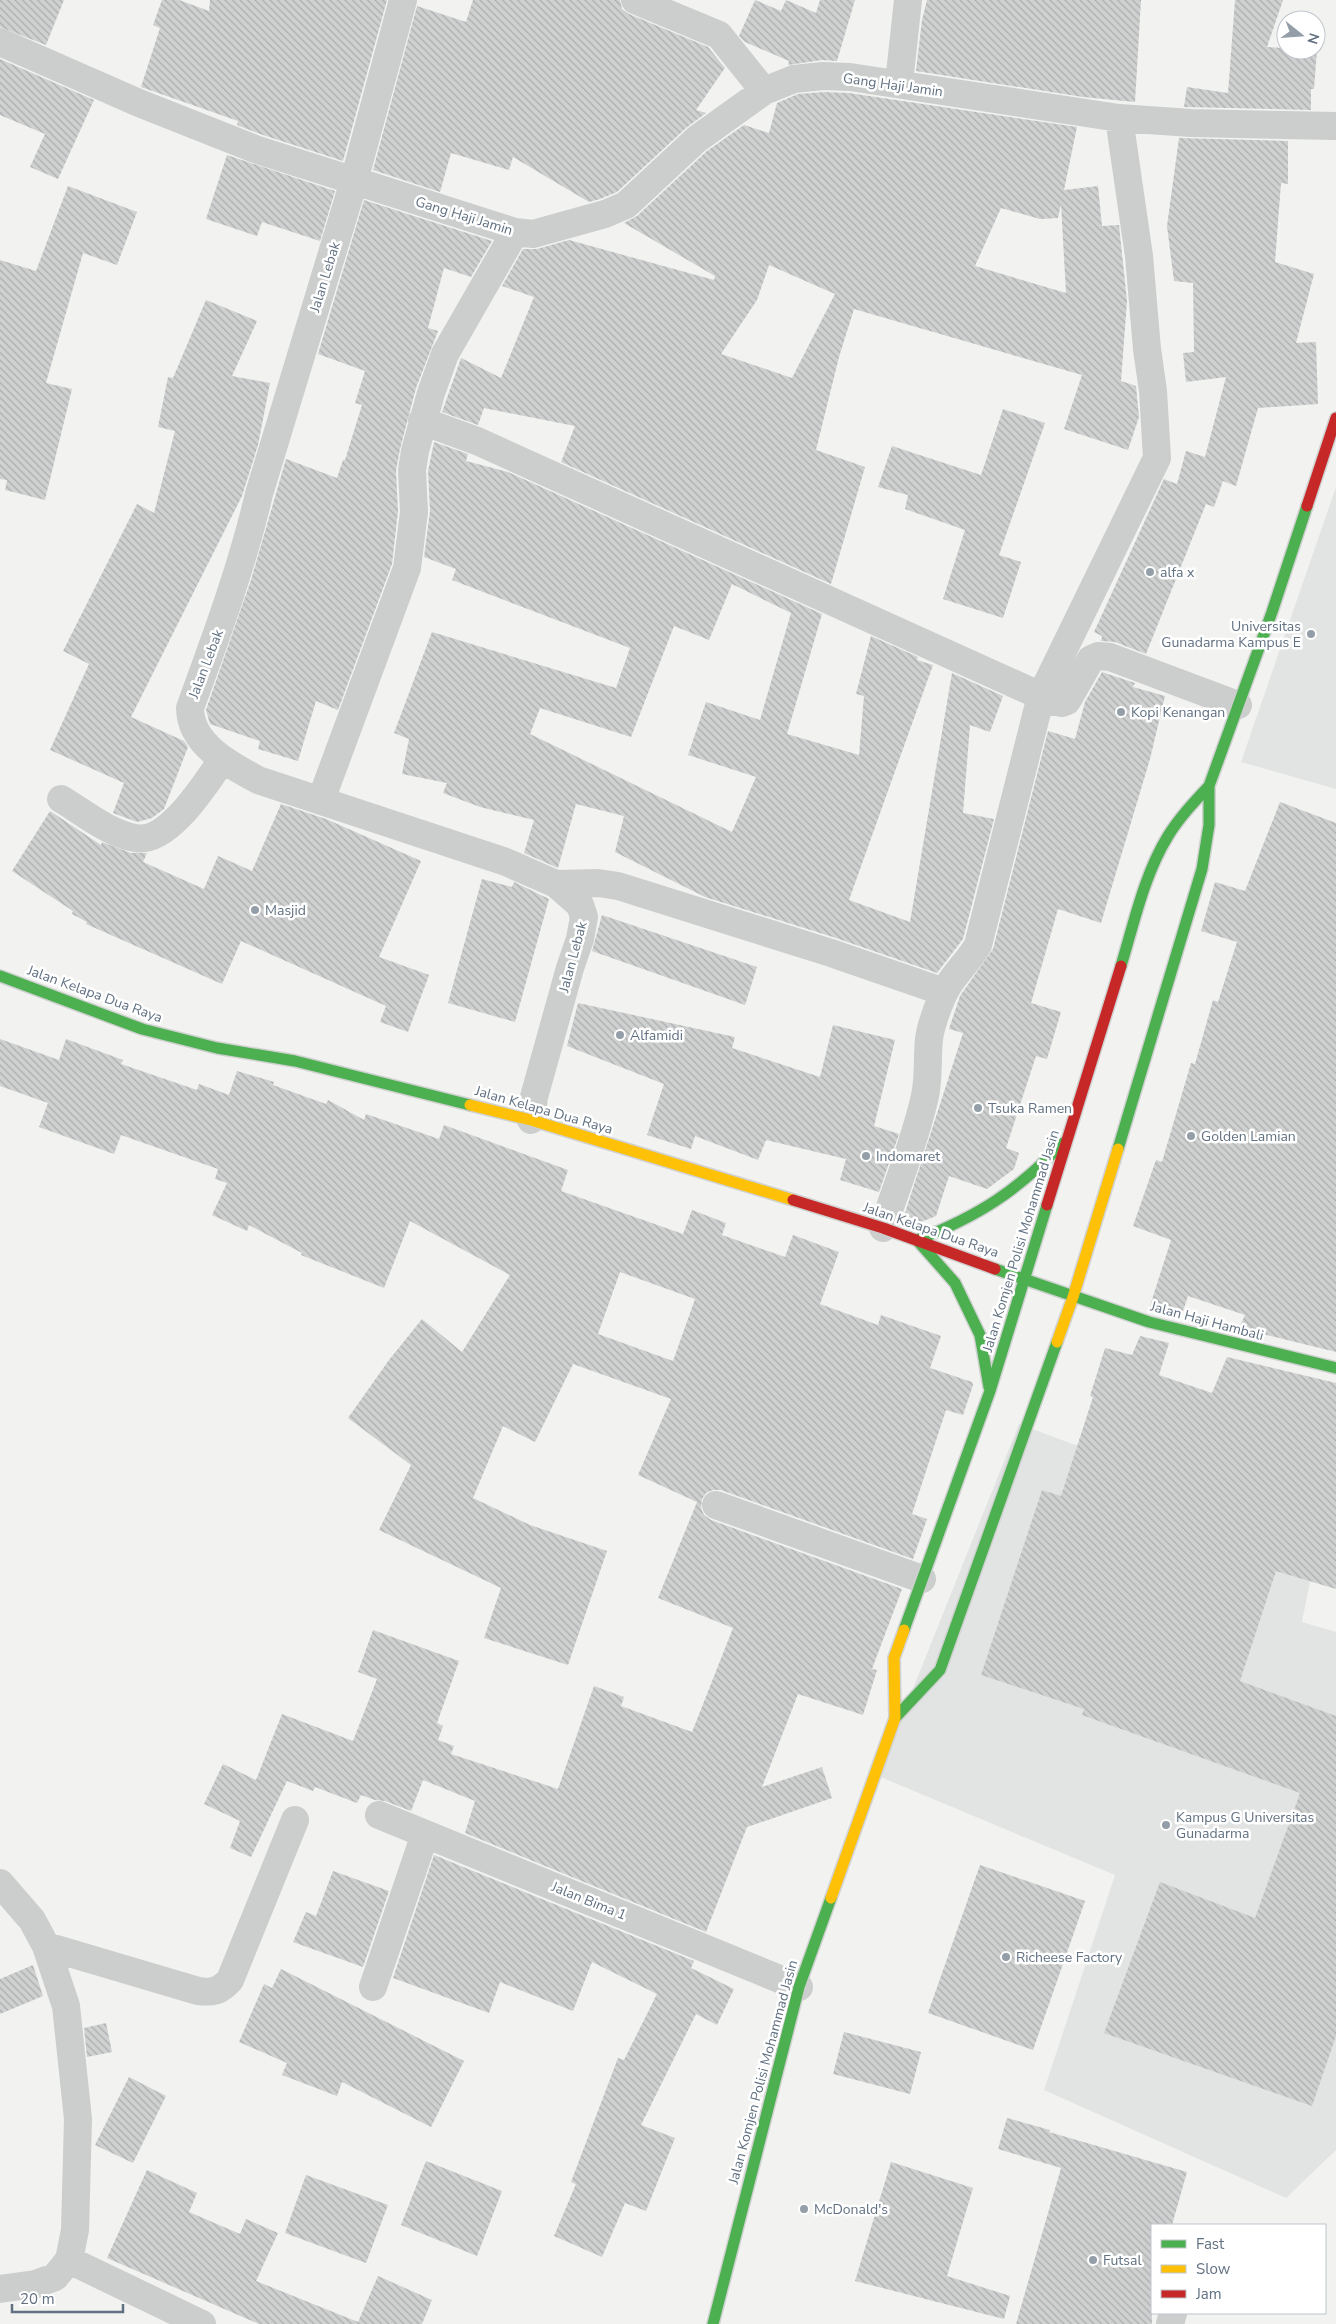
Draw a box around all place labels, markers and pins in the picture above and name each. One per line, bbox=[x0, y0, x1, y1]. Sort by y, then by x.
place label: alfa x bbox=[1160, 563, 1195, 582]
marker: alfa x bbox=[1144, 566, 1156, 578]
place label: Universitas Gunadarma Kampus E bbox=[1161, 617, 1301, 652]
marker: Universitas Gunadarma Kampus E bbox=[1305, 628, 1317, 640]
place label: Kopi Kenangan bbox=[1131, 703, 1225, 722]
marker: Kopi Kenangan bbox=[1115, 706, 1127, 718]
place label: Masjid bbox=[265, 901, 306, 920]
marker: Masjid bbox=[249, 904, 261, 916]
place label: Alfamidi bbox=[630, 1026, 683, 1045]
marker: Alfamidi bbox=[614, 1029, 626, 1041]
place label: Tsuka Ramen bbox=[988, 1099, 1072, 1118]
marker: Tsuka Ramen bbox=[972, 1102, 984, 1114]
place label: Golden Lamian bbox=[1201, 1127, 1296, 1146]
marker: Golden Lamian bbox=[1185, 1130, 1197, 1142]
place label: Indomaret bbox=[876, 1147, 940, 1166]
marker: Indomaret bbox=[860, 1150, 872, 1162]
place label: Kampus G Universitas Gunadarma bbox=[1176, 1808, 1314, 1843]
marker: Kampus G Universitas Gunadarma bbox=[1160, 1819, 1172, 1831]
place label: Richeese Factory bbox=[1016, 1948, 1123, 1967]
marker: Richeese Factory bbox=[1000, 1951, 1012, 1963]
place label: McDonald's bbox=[814, 2200, 888, 2219]
marker: McDonald's bbox=[798, 2203, 810, 2215]
place label: Futsal bbox=[1103, 2251, 1142, 2270]
marker: Futsal bbox=[1087, 2254, 1099, 2266]

